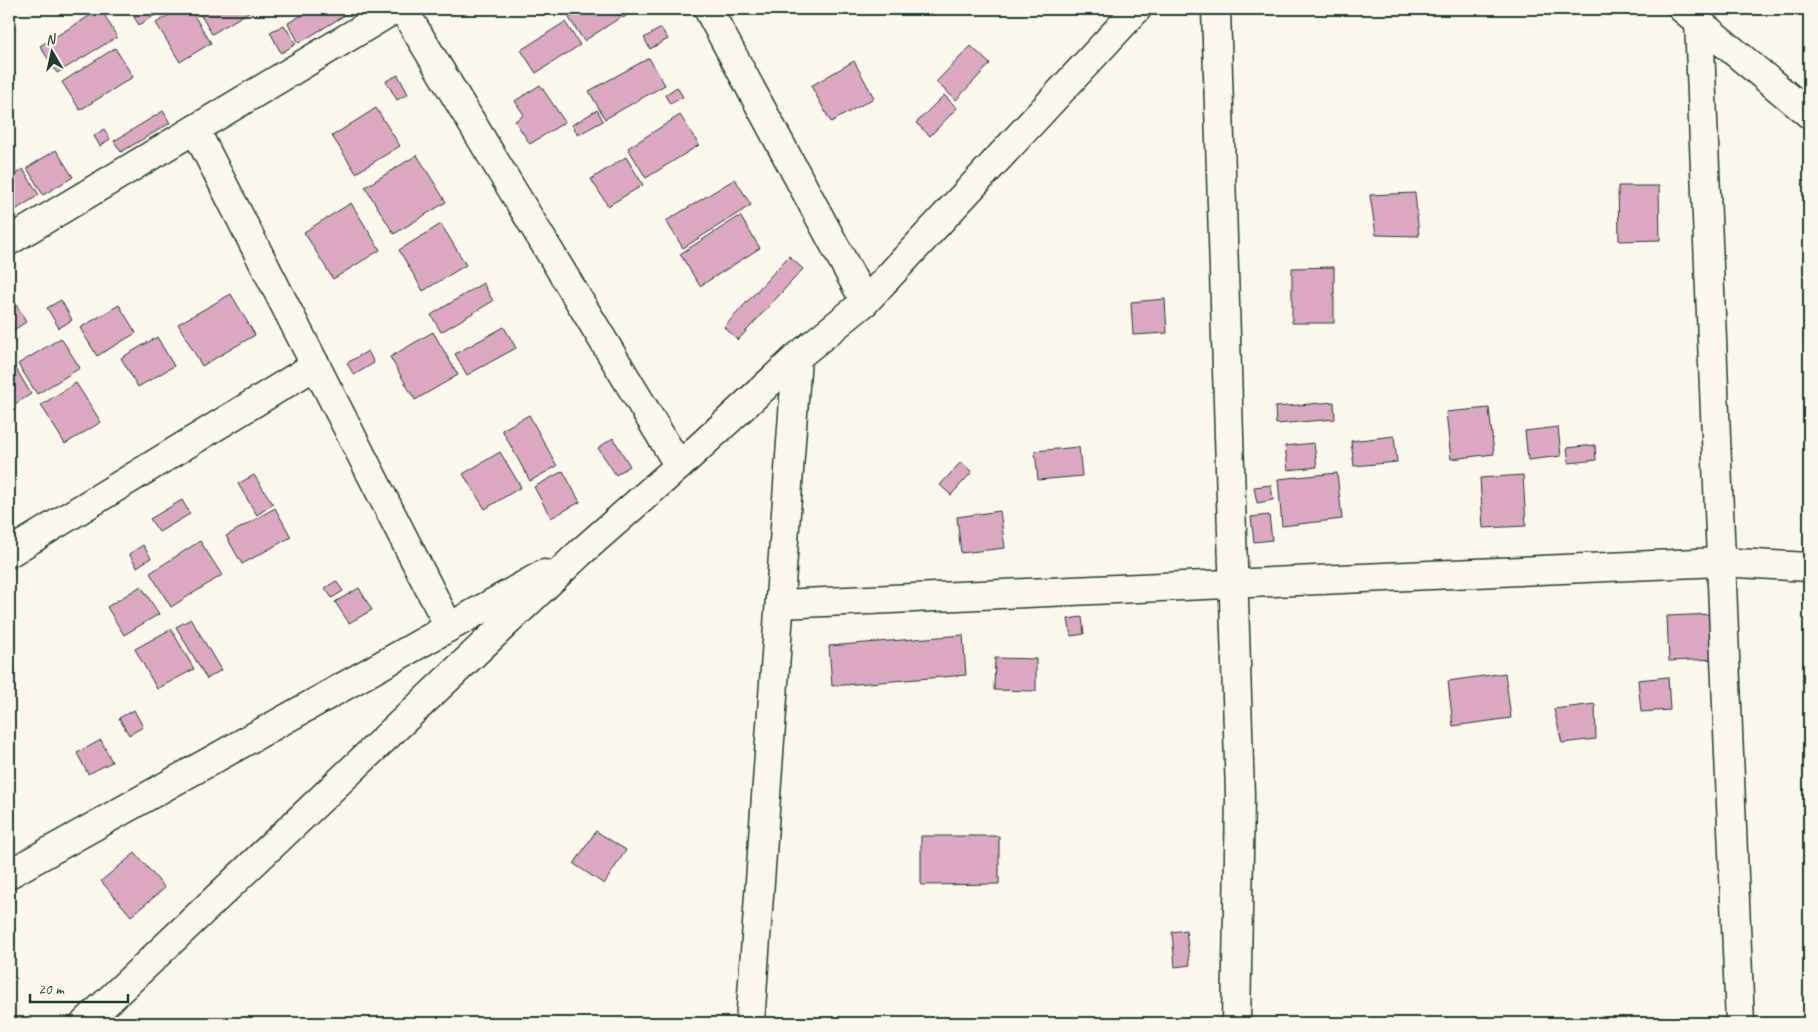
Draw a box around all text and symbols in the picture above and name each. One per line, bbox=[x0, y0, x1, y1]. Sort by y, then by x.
north arrow bbox=[28, 28, 78, 78]
text: N bbox=[44, 30, 58, 49]
scale bar bbox=[30, 972, 128, 1004]
text: 20 m bbox=[38, 980, 65, 999]

